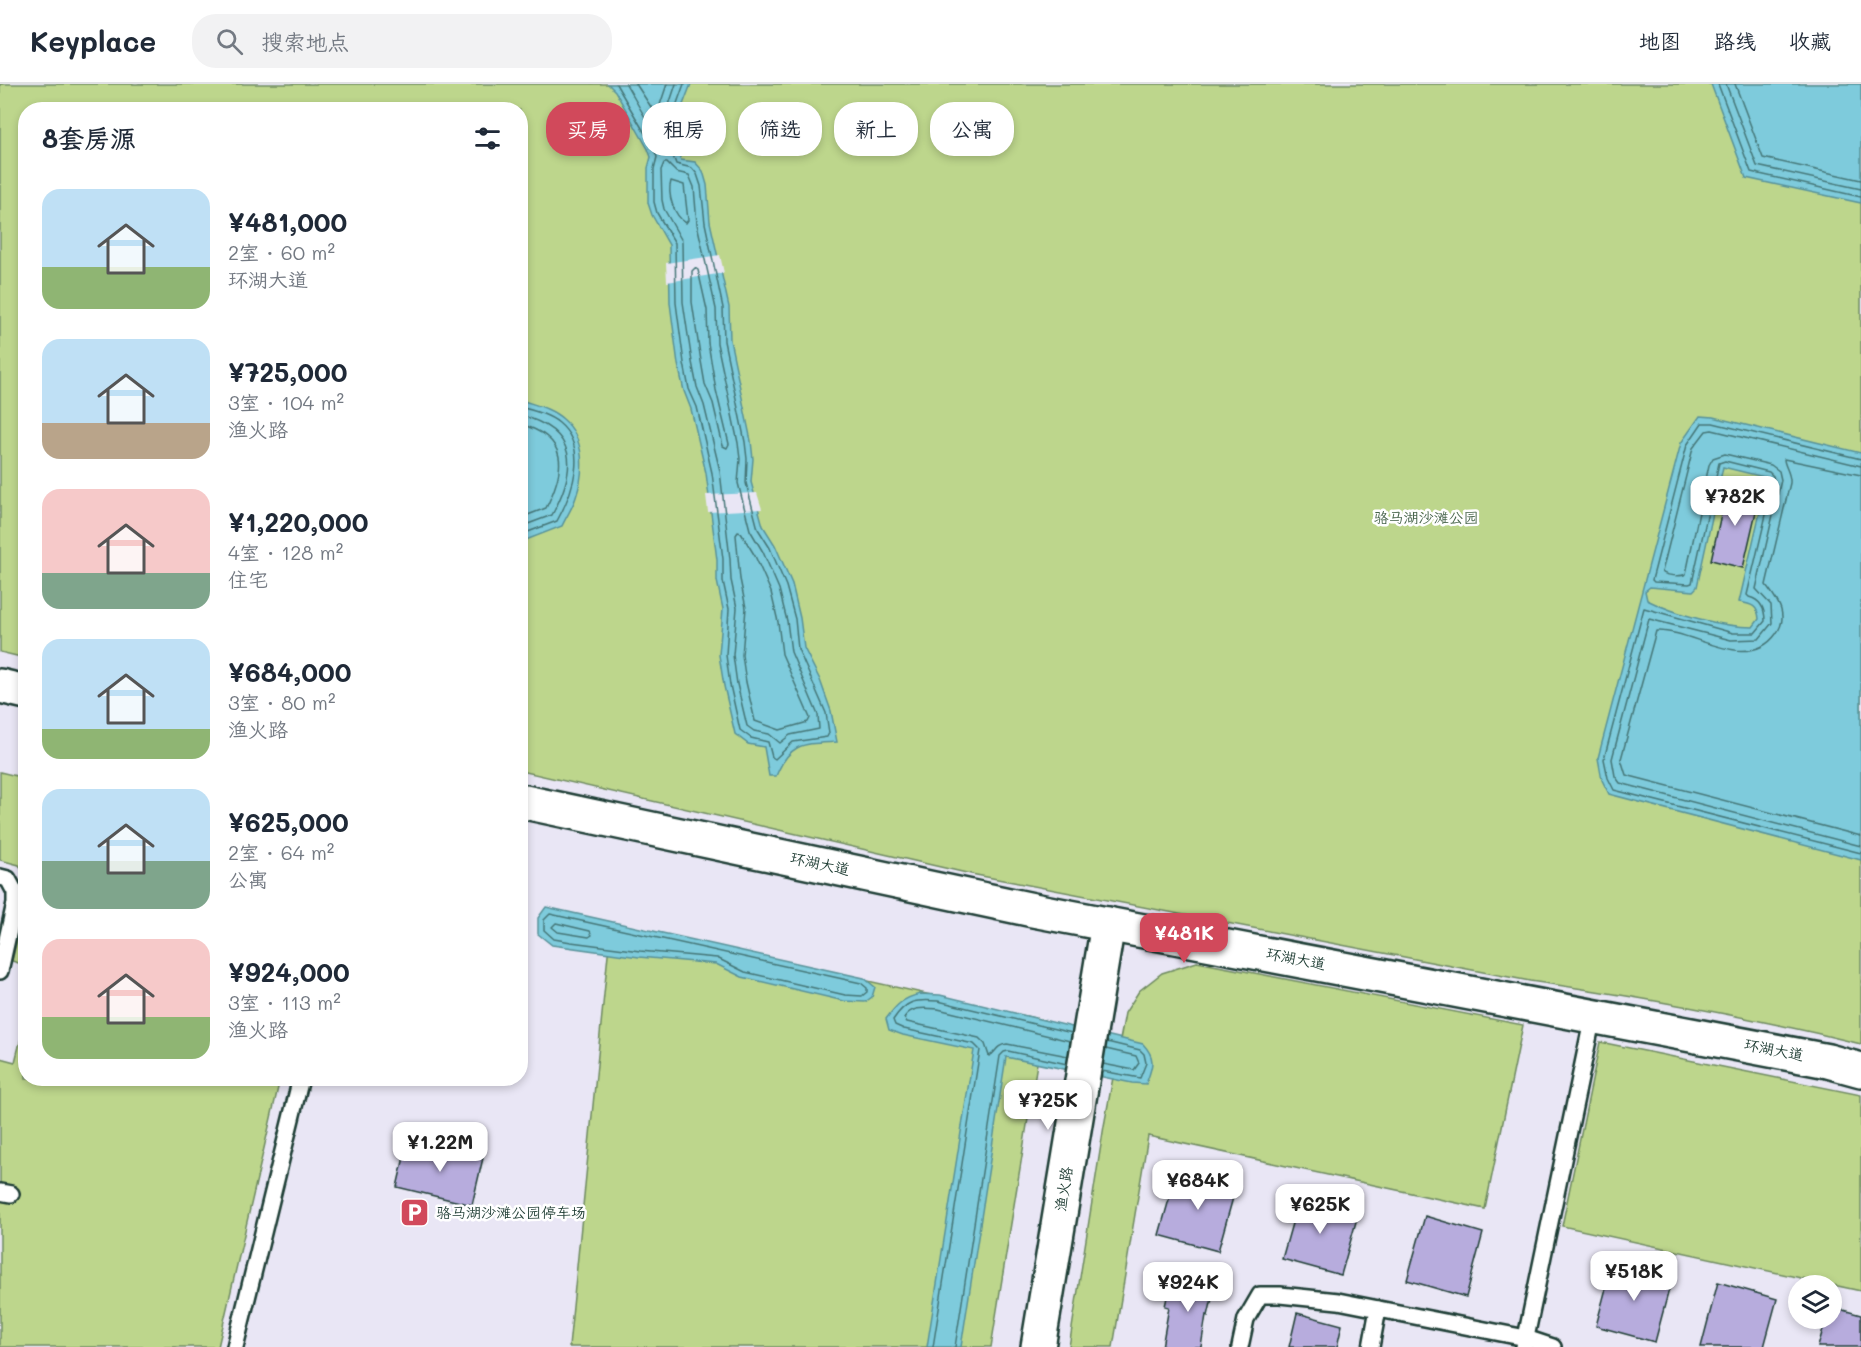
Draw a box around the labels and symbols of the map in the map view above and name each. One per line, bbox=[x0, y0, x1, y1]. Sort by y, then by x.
pin: ¥782K bbox=[1693, 476, 1777, 527]
park label: 骆马湖沙滩公园 bbox=[1373, 507, 1479, 527]
street label: 环湖大道 bbox=[789, 847, 852, 879]
pin: ¥481K bbox=[1142, 913, 1226, 964]
street label: 环湖大道 bbox=[1265, 942, 1328, 974]
street label: 环湖大道 bbox=[1743, 1033, 1806, 1065]
pin: ¥725K bbox=[1006, 1080, 1090, 1131]
pin: ¥1.22M bbox=[391, 1122, 489, 1173]
pin: ¥684K bbox=[1156, 1160, 1240, 1211]
street label: 渔火路 bbox=[1050, 1165, 1076, 1213]
pin: ¥625K bbox=[1278, 1184, 1362, 1235]
parking icon: 骆马湖沙滩公园停车场 bbox=[399, 1197, 431, 1229]
place label: 骆马湖沙滩公园停车场 bbox=[436, 1202, 586, 1222]
pin: ¥518K bbox=[1592, 1251, 1676, 1302]
pin: ¥924K bbox=[1146, 1262, 1230, 1313]

